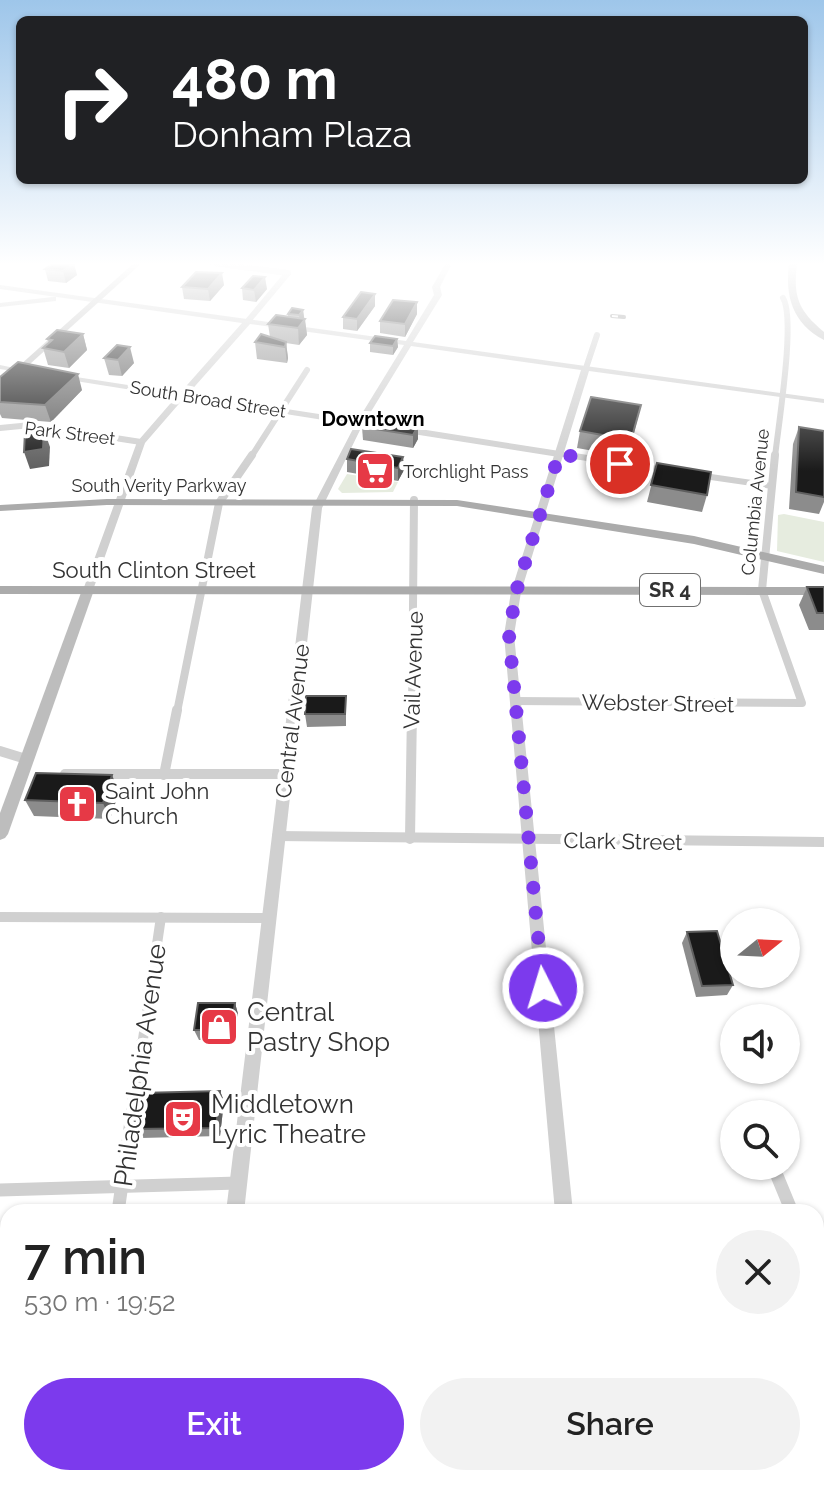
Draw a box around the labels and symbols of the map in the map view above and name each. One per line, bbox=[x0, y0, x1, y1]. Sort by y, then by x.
street label: South Broad Street bbox=[128, 376, 288, 422]
district label: Downtown bbox=[321, 407, 425, 431]
street label: Park Street bbox=[23, 417, 117, 449]
street label: Columbia Avenue bbox=[737, 427, 773, 576]
pin bbox=[586, 430, 654, 498]
supermarket icon: Torchlight Pass bbox=[354, 450, 396, 492]
place label: Torchlight Pass bbox=[403, 461, 529, 482]
street label: South Verity Parkway bbox=[72, 475, 247, 496]
street label: South Clinton Street bbox=[52, 557, 256, 583]
road number: SR 4 bbox=[640, 574, 700, 606]
street label: Vail Avenue bbox=[398, 610, 428, 729]
street label: Central Avenue bbox=[270, 642, 314, 800]
street label: Webster Street bbox=[582, 689, 735, 717]
place label: Saint John Church bbox=[105, 778, 209, 829]
church icon: Saint John Church bbox=[56, 783, 98, 825]
street label: Clark Street bbox=[563, 827, 683, 855]
north arrow bbox=[720, 908, 800, 988]
street label: Philadelphia Avenue bbox=[108, 942, 172, 1188]
position arrow bbox=[501, 946, 585, 1030]
place label: Central Pastry Shop bbox=[247, 997, 390, 1057]
shop icon: Central Pastry Shop bbox=[198, 1006, 240, 1048]
place label: Middletown Lyric Theatre bbox=[211, 1089, 366, 1149]
theatre icon: Middletown Lyric Theatre bbox=[162, 1098, 204, 1140]

